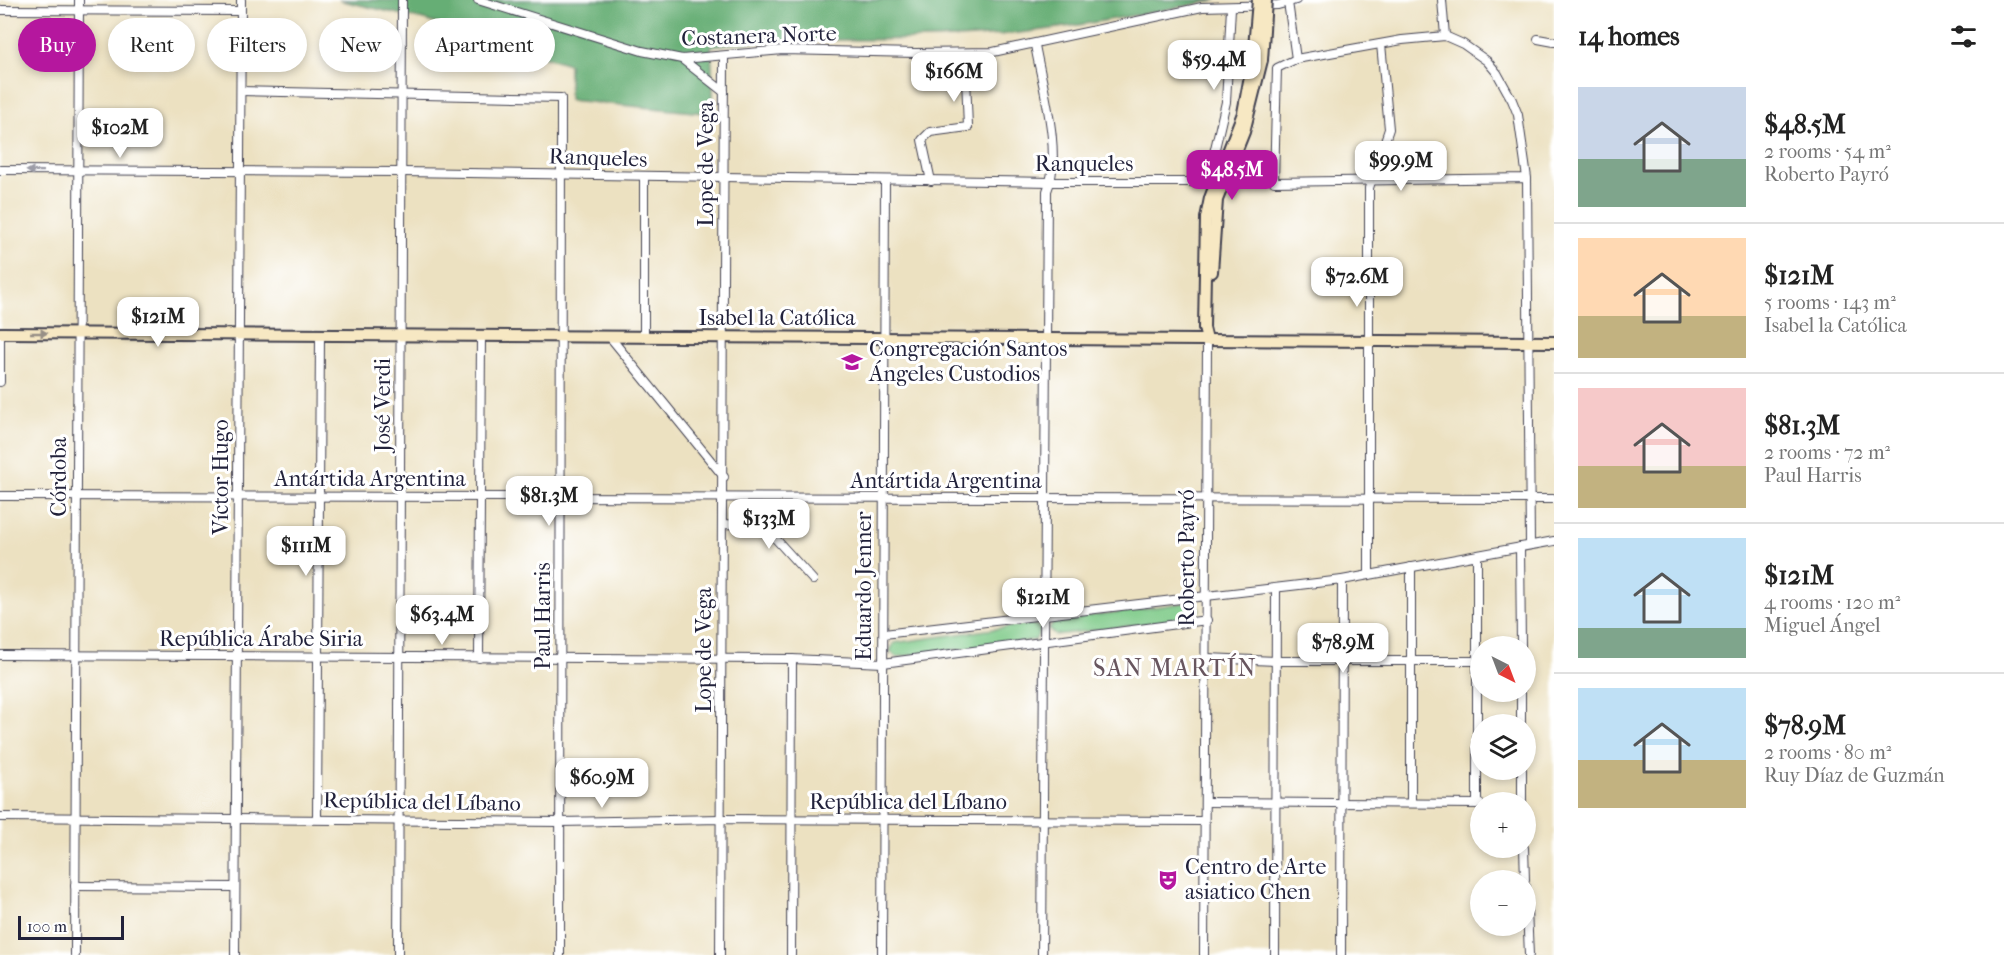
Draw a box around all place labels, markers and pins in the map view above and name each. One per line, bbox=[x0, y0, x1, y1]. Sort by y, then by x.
pin: $59.4M bbox=[1165, 40, 1263, 91]
pin: $166M bbox=[912, 52, 996, 103]
pin: $102M bbox=[78, 108, 162, 159]
pin: $99.9M bbox=[1352, 141, 1450, 192]
pin: $48.5M bbox=[1183, 150, 1281, 201]
pin: $72.6M bbox=[1308, 257, 1406, 308]
pin: $121M bbox=[116, 297, 200, 348]
place label: Congregación Santos Ángeles Custodios bbox=[868, 336, 1067, 387]
school or university icon: Congregación Santos Ángeles Custodios bbox=[840, 350, 864, 374]
pin: $81.3M bbox=[500, 476, 598, 527]
pin: $133M bbox=[727, 499, 811, 550]
pin: $111M bbox=[264, 526, 348, 577]
pin: $121M bbox=[1001, 578, 1085, 629]
pin: $63.4M bbox=[393, 595, 491, 646]
pin: $78.9M bbox=[1294, 623, 1392, 674]
pin: $60.9M bbox=[553, 758, 651, 809]
place label: Centro de Arte asiatico Chen bbox=[1185, 854, 1326, 905]
theatre icon: Centro de Arte asiatico Chen bbox=[1156, 868, 1180, 892]

